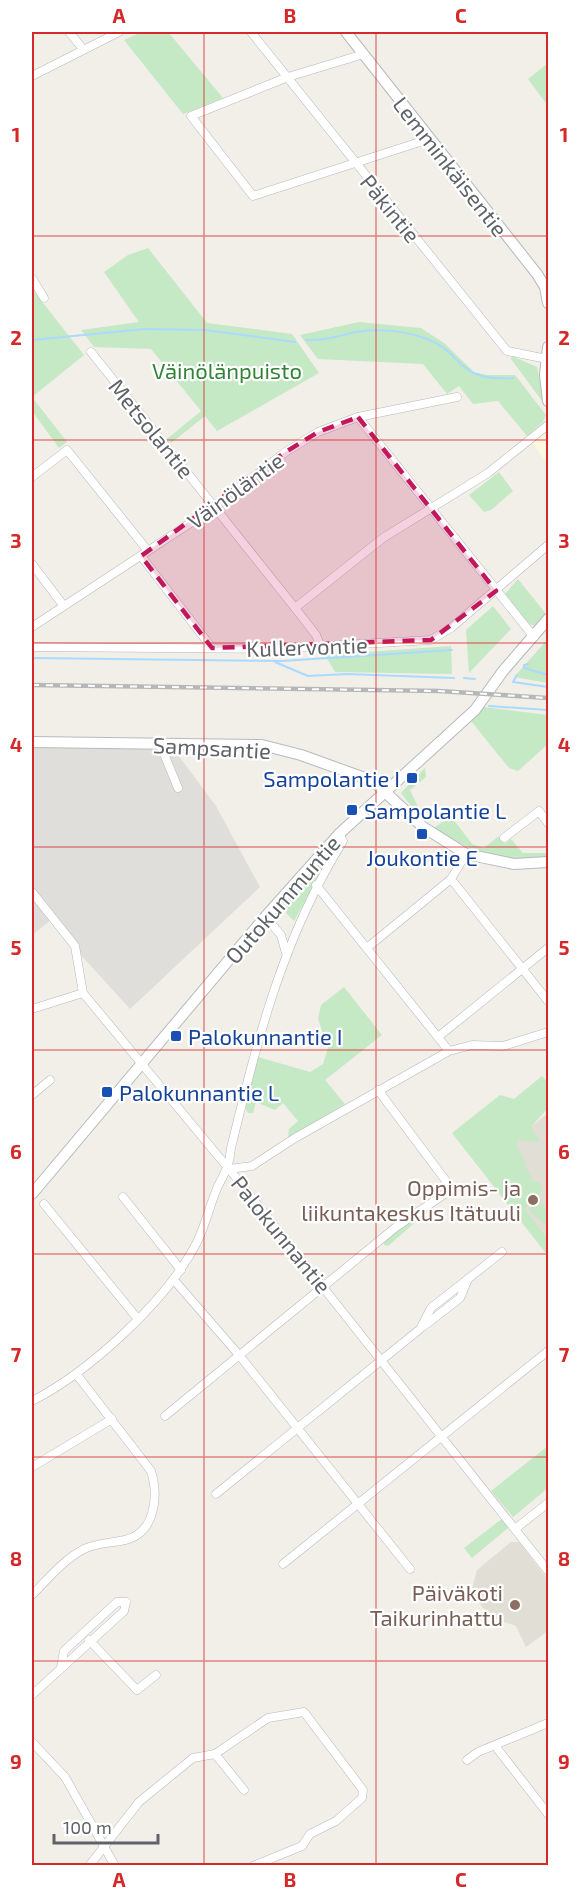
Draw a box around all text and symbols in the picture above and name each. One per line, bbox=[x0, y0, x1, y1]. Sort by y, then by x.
text: A bbox=[112, 3, 126, 27]
text: B bbox=[284, 3, 296, 27]
text: C bbox=[455, 3, 467, 27]
street label: Lemminkäisentie bbox=[388, 91, 514, 241]
text: 1 bbox=[12, 122, 20, 146]
text: 1 bbox=[560, 122, 568, 146]
street label: Päkintie bbox=[356, 169, 426, 247]
text: 2 bbox=[10, 325, 22, 349]
text: 2 bbox=[558, 325, 570, 349]
park label: Väinölänpuisto bbox=[152, 357, 302, 383]
street label: Metsolantie bbox=[104, 373, 200, 483]
street label: Väinöläntie bbox=[182, 446, 288, 534]
text: 3 bbox=[10, 528, 22, 552]
text: 3 bbox=[558, 528, 570, 552]
street label: Kullervontie bbox=[246, 631, 368, 661]
street label: Sampsantie bbox=[152, 731, 272, 763]
text: 4 bbox=[10, 732, 23, 756]
text: 4 bbox=[558, 732, 571, 756]
place label: Sampolantie I bbox=[263, 765, 400, 791]
marker: Sampolantie I bbox=[405, 771, 419, 785]
place label: Sampolantie L bbox=[364, 797, 506, 823]
marker: Sampolantie L bbox=[345, 803, 359, 817]
marker: Joukontie E bbox=[415, 827, 429, 841]
street label: Outokummuntie bbox=[219, 830, 345, 968]
place label: Joukontie E bbox=[366, 844, 478, 870]
text: 5 bbox=[10, 935, 22, 959]
text: 5 bbox=[558, 935, 570, 959]
place label: Palokunnantie I bbox=[188, 1023, 343, 1049]
marker: Palokunnantie I bbox=[169, 1029, 183, 1043]
place label: Palokunnantie L bbox=[119, 1079, 279, 1105]
marker: Palokunnantie L bbox=[100, 1085, 114, 1099]
text: 6 bbox=[10, 1139, 22, 1163]
text: 6 bbox=[558, 1139, 570, 1163]
street label: Palokunnantie bbox=[227, 1170, 337, 1298]
place label: Oppimis- ja liikuntakeskus Itätuuli bbox=[301, 1174, 521, 1225]
marker: Oppimis- ja liikuntakeskus Itätuuli bbox=[526, 1193, 540, 1207]
text: 7 bbox=[11, 1342, 22, 1366]
text: 7 bbox=[559, 1342, 570, 1366]
text: 8 bbox=[10, 1546, 22, 1570]
text: 8 bbox=[558, 1546, 570, 1570]
place label: Päiväkoti Taikurinhattu bbox=[370, 1579, 503, 1630]
marker: Päiväkoti Taikurinhattu bbox=[508, 1598, 522, 1612]
text: 9 bbox=[10, 1749, 22, 1773]
text: 9 bbox=[558, 1749, 570, 1773]
scale bar bbox=[54, 1807, 158, 1845]
text: 100 m bbox=[63, 1816, 112, 1838]
text: A bbox=[112, 1867, 126, 1891]
text: B bbox=[284, 1867, 296, 1891]
text: C bbox=[455, 1867, 467, 1891]

